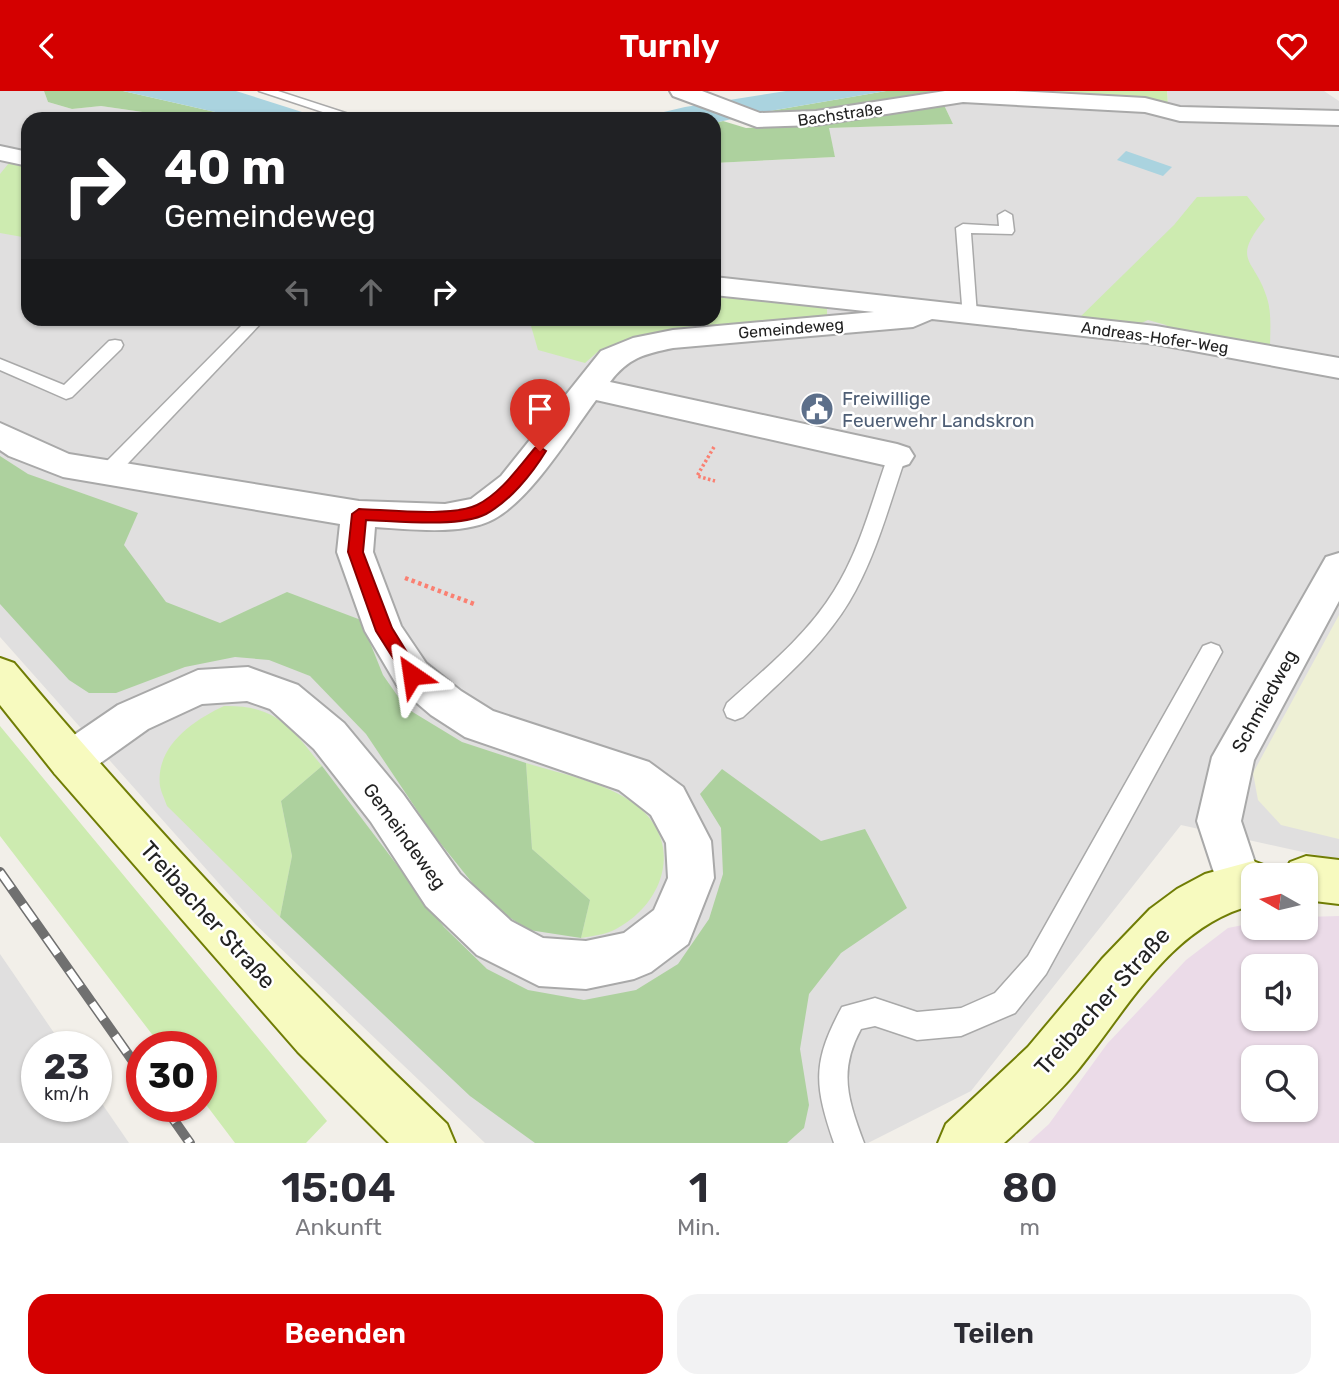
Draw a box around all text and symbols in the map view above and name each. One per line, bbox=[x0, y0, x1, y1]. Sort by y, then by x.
icon: back bbox=[28, 27, 66, 65]
text: Turnly bbox=[620, 27, 719, 65]
icon: heart bbox=[1273, 27, 1311, 65]
street label: Bachstraße bbox=[796, 99, 884, 130]
text: 40 m bbox=[164, 138, 286, 196]
icon: right bbox=[49, 140, 140, 231]
text: Gemeindeweg bbox=[164, 197, 376, 235]
icon: left bbox=[279, 273, 317, 311]
icon: ahead bbox=[352, 273, 390, 311]
icon: right bbox=[425, 273, 463, 311]
street label: Gemeindeweg bbox=[737, 314, 845, 343]
street label: Andreas-Hofer-Weg bbox=[1080, 318, 1230, 357]
pin bbox=[510, 379, 570, 451]
place label: Freiwillige Feuerwehr Landskron bbox=[842, 387, 1034, 432]
icon: arrive bbox=[521, 390, 559, 428]
public building icon: Freiwillige Feuerwehr Landskron bbox=[798, 390, 836, 428]
position arrow bbox=[375, 638, 449, 712]
street label: Schmiedweg bbox=[1227, 646, 1302, 757]
street label: Gemeindeweg bbox=[358, 779, 451, 894]
street label: Treibacher Straße bbox=[134, 835, 282, 995]
north arrow bbox=[1241, 863, 1318, 940]
map controls bbox=[1241, 863, 1318, 1122]
street label: Treibacher Straße bbox=[1028, 921, 1176, 1081]
button: sound bbox=[1241, 954, 1318, 1031]
speed limit sign: 30 bbox=[126, 1031, 217, 1122]
button: search bbox=[1241, 1045, 1318, 1122]
text: 23 bbox=[44, 1046, 89, 1088]
text: km/h bbox=[44, 1083, 89, 1105]
text: 15:04 bbox=[281, 1163, 396, 1213]
text: 1 bbox=[689, 1163, 709, 1213]
text: 80 bbox=[1002, 1163, 1058, 1213]
text: Ankunft bbox=[295, 1213, 382, 1241]
text: Min. bbox=[677, 1213, 721, 1241]
text: m bbox=[1020, 1213, 1040, 1241]
button: Beenden bbox=[28, 1294, 663, 1374]
button: Teilen bbox=[677, 1294, 1311, 1374]

